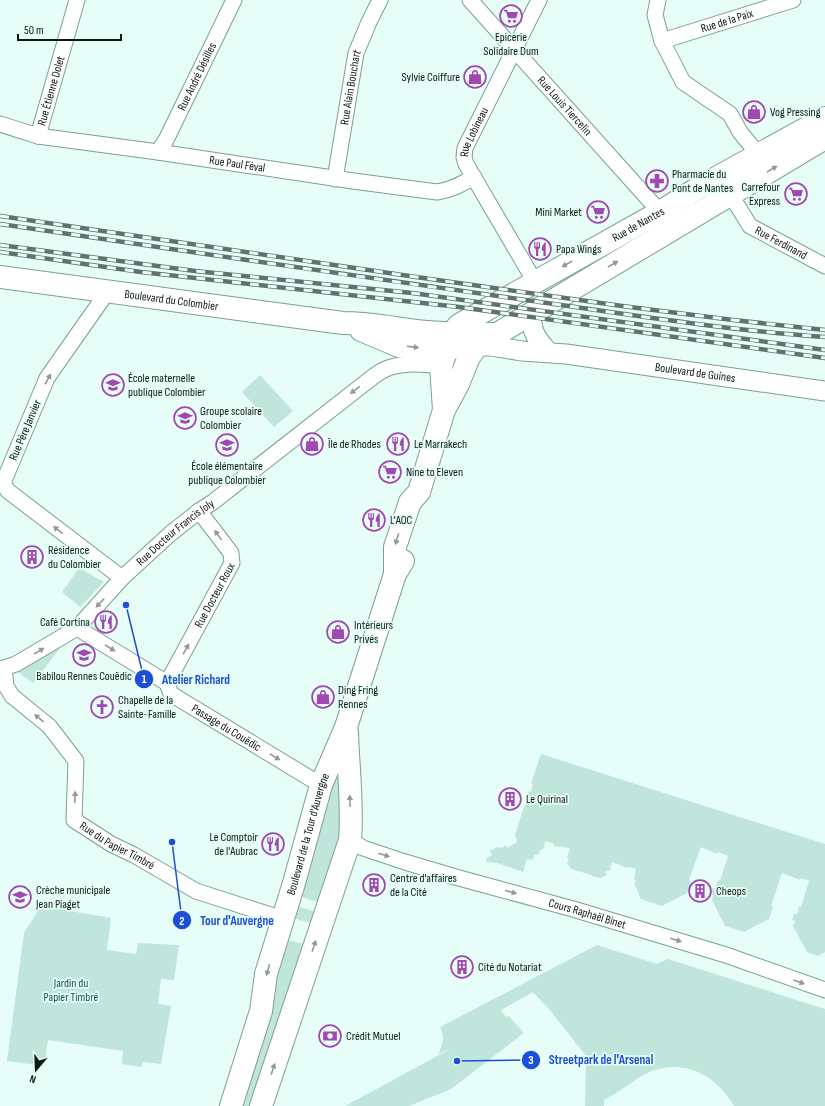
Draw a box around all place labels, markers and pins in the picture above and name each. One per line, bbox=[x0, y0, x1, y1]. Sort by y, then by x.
supermarket icon: Epicerie Solidaire Dum bbox=[498, 3, 524, 29]
place label: Epicerie Solidaire Dum bbox=[483, 30, 539, 59]
shop icon: Sylvie Coiffure bbox=[462, 64, 488, 90]
place label: Sylvie Coiffure bbox=[402, 70, 460, 85]
shop icon: Vog Pressing bbox=[741, 99, 767, 125]
place label: Vog Pressing bbox=[770, 105, 821, 120]
place label: Pharmacie du Pont de Nantes bbox=[672, 167, 733, 196]
pharmacy icon: Pharmacie du Pont de Nantes bbox=[644, 168, 670, 194]
place label: Carrefour Express bbox=[742, 180, 781, 209]
supermarket icon: Carrefour Express bbox=[783, 181, 809, 207]
supermarket icon: Mini Market bbox=[585, 199, 611, 225]
place label: Mini Market bbox=[535, 205, 582, 220]
restaurant icon: Papa Wings bbox=[527, 236, 553, 262]
place label: Papa Wings bbox=[556, 242, 601, 257]
place label: École maternelle publique Colombier bbox=[128, 371, 206, 400]
school or university icon: École maternelle publique Colombier bbox=[100, 372, 126, 398]
place label: Groupe scolaire Colombier bbox=[200, 404, 262, 433]
school or university icon: Groupe scolaire Colombier bbox=[172, 405, 198, 431]
shop icon: Île de Rhodes bbox=[299, 431, 325, 457]
restaurant icon: Le Marrakech bbox=[385, 431, 411, 457]
school or university icon: École élémentaire publique Colombier bbox=[214, 432, 240, 458]
place label: Île de Rhodes bbox=[327, 437, 381, 452]
place label: Le Marrakech bbox=[414, 437, 467, 452]
place label: École élémentaire publique Colombier bbox=[188, 459, 266, 488]
supermarket icon: Nine to Eleven bbox=[377, 459, 403, 485]
place label: Nine to Eleven bbox=[406, 465, 463, 480]
restaurant icon: L'AOC bbox=[361, 507, 387, 533]
place label: L'AOC bbox=[390, 513, 413, 528]
place label: Résidence du Colombier bbox=[48, 543, 102, 572]
building icon: Résidence du Colombier bbox=[19, 544, 45, 570]
restaurant icon: Café Cortina bbox=[93, 609, 119, 635]
place label: Café Cortina bbox=[40, 615, 90, 630]
place label: Intérieurs Privés bbox=[354, 618, 393, 647]
shop icon: Intérieurs Privés bbox=[325, 619, 351, 645]
school or university icon: Babilou Rennes Couëdic bbox=[71, 642, 97, 668]
callout: Atelier Richard bbox=[134, 667, 238, 692]
place label: Babilou Rennes Couëdic bbox=[36, 669, 132, 684]
place label: Ding Fring Rennes bbox=[338, 683, 378, 712]
shop icon: Ding Fring Rennes bbox=[310, 684, 336, 710]
place label: Chapelle de la Sainte-Famille bbox=[118, 693, 176, 722]
church icon: Chapelle de la Sainte-Famille bbox=[89, 694, 115, 720]
building icon: Le Quirinal bbox=[497, 786, 523, 812]
place label: Le Quirinal bbox=[526, 792, 568, 807]
place label: Le Comptoir de l'Aubrac bbox=[209, 830, 259, 859]
restaurant icon: Le Comptoir de l'Aubrac bbox=[260, 831, 286, 857]
place label: Centre d'affaires de la Cité bbox=[390, 871, 457, 900]
building icon: Centre d'affaires de la Cité bbox=[361, 872, 387, 898]
building icon: Cheops bbox=[687, 878, 713, 904]
place label: Crèche municipale Jean Piaget bbox=[35, 883, 110, 912]
school or university icon: Crèche municipale Jean Piaget bbox=[7, 884, 33, 910]
place label: Cheops bbox=[716, 884, 746, 899]
callout: Tour d'Auvergne bbox=[172, 908, 282, 933]
building icon: Cité du Notariat bbox=[449, 954, 475, 980]
place label: Cité du Notariat bbox=[478, 960, 542, 975]
bank icon: Crédit Mutuel bbox=[317, 1023, 343, 1049]
place label: Crédit Mutuel bbox=[346, 1029, 401, 1044]
callout: Streetpark de l'Arsenal bbox=[521, 1047, 662, 1072]

